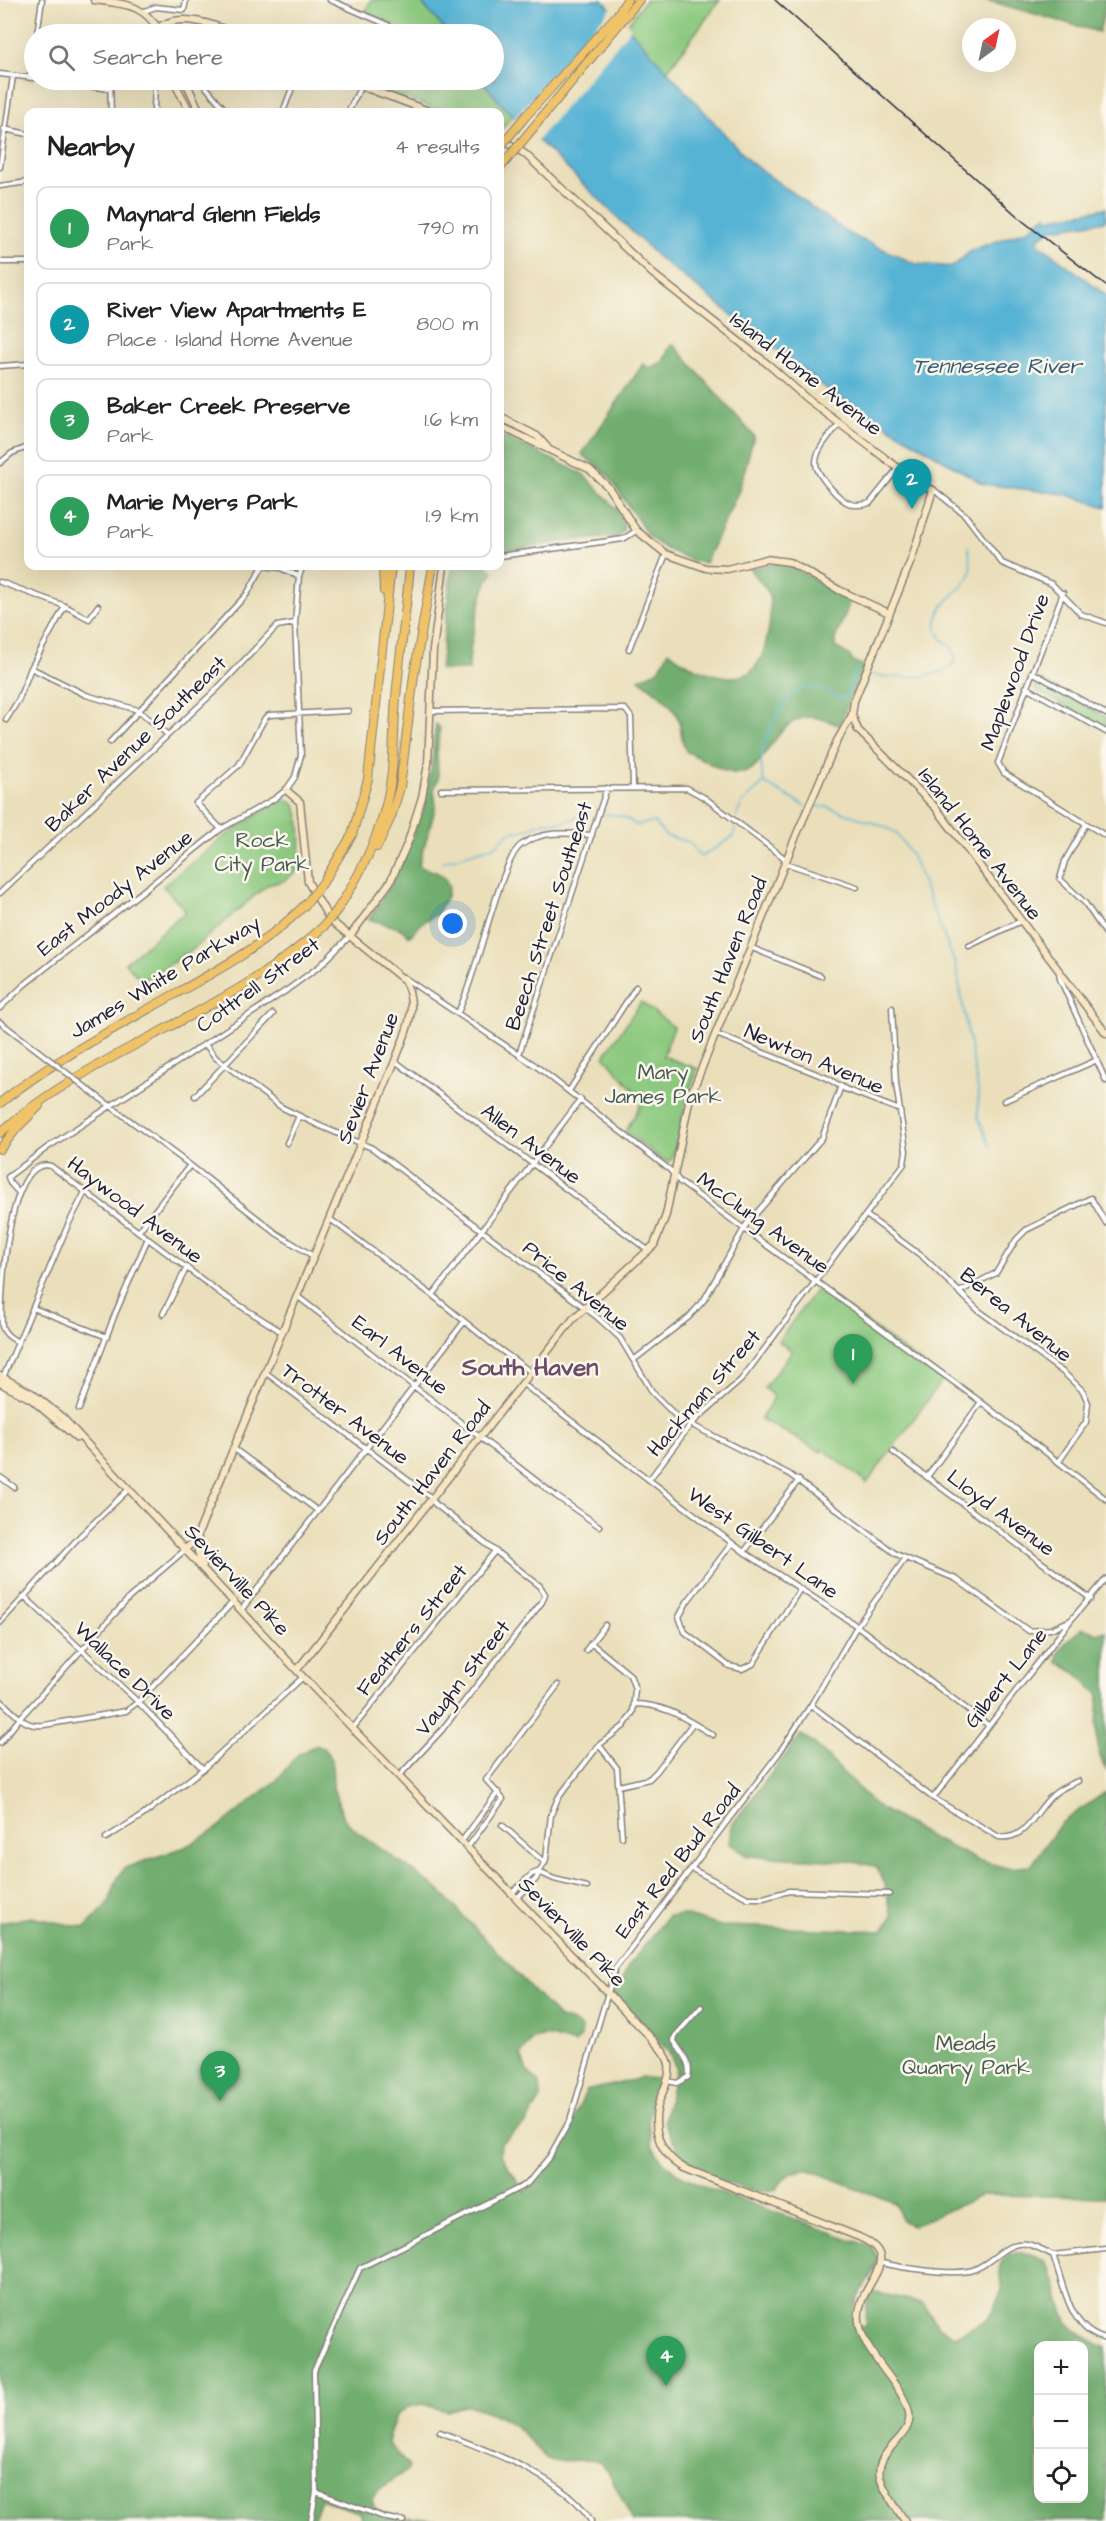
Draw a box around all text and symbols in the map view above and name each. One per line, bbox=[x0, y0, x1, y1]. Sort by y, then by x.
north arrow bbox=[962, 18, 1016, 72]
search box bbox=[24, 24, 504, 90]
icon: search bbox=[45, 41, 78, 74]
text: Search here bbox=[93, 42, 223, 73]
text: Nearby bbox=[48, 129, 135, 165]
text: 4 results bbox=[395, 133, 480, 161]
text: Maynard Glenn Fields bbox=[107, 199, 321, 230]
text: 1 bbox=[68, 214, 71, 242]
text: 790 m bbox=[418, 214, 478, 242]
text: Park bbox=[107, 230, 153, 258]
text: River View Apartments E bbox=[107, 295, 366, 326]
street label: Island Home Avenue bbox=[724, 305, 888, 443]
text: 2 bbox=[64, 310, 75, 338]
text: 800 m bbox=[416, 310, 478, 338]
text: Place · Island Home Avenue bbox=[107, 326, 353, 354]
water label: Tennessee River bbox=[913, 351, 1084, 382]
text: Baker Creek Preserve bbox=[107, 391, 351, 422]
text: 3 bbox=[64, 406, 75, 434]
text: 1.6 km bbox=[424, 406, 478, 434]
text: Park bbox=[107, 422, 153, 450]
pin: 2 bbox=[892, 460, 932, 509]
text: Marie Myers Park bbox=[107, 487, 298, 518]
text: 4 bbox=[63, 502, 76, 530]
text: 1.9 km bbox=[425, 502, 478, 530]
text: Park bbox=[107, 518, 153, 546]
street label: Maplewood Drive bbox=[973, 590, 1058, 755]
street label: Baker Avenue Southeast bbox=[39, 649, 234, 839]
street label: Island Home Avenue bbox=[911, 762, 1049, 926]
street label: Beech Street Southeast bbox=[498, 797, 600, 1034]
street label: East Moody Avenue bbox=[31, 823, 200, 965]
park label: Rock City Park bbox=[214, 826, 310, 881]
street label: South Haven Road bbox=[682, 873, 775, 1047]
street label: James White Parkway bbox=[64, 908, 267, 1047]
your location bbox=[438, 909, 467, 938]
street label: Cottrell Street bbox=[190, 930, 326, 1040]
street label: Sevier Avenue bbox=[330, 1008, 406, 1148]
street label: Newton Avenue bbox=[740, 1017, 888, 1101]
park label: Mary James Park bbox=[604, 1058, 722, 1111]
street label: Allen Avenue bbox=[475, 1097, 587, 1191]
street label: Haywood Avenue bbox=[60, 1149, 209, 1272]
street label: McClung Avenue bbox=[690, 1165, 835, 1283]
street label: Price Avenue bbox=[517, 1234, 635, 1338]
street label: Berea Avenue bbox=[954, 1261, 1078, 1369]
street label: Earl Avenue bbox=[346, 1308, 454, 1402]
street label: Hackman Street bbox=[640, 1323, 768, 1463]
pin: 1 bbox=[834, 1334, 872, 1384]
district label: South Haven bbox=[461, 1351, 598, 1385]
street label: Trotter Avenue bbox=[275, 1356, 415, 1472]
street label: South Haven Road bbox=[366, 1395, 498, 1551]
street label: Lloyd Avenue bbox=[940, 1463, 1061, 1565]
street label: West Gilbert Lane bbox=[682, 1480, 844, 1606]
street label: Sevierville Pike bbox=[178, 1518, 296, 1642]
street label: Feathers Street bbox=[350, 1557, 475, 1702]
street label: Vaughn Street bbox=[409, 1614, 519, 1743]
street label: Wallace Drive bbox=[68, 1615, 182, 1727]
street label: Gilbert Lane bbox=[958, 1622, 1054, 1734]
street label: East Red Bud Road bbox=[608, 1777, 748, 1944]
street label: Sevierville Pike bbox=[512, 1870, 632, 1994]
park label: Meads Quarry Park bbox=[902, 2029, 1030, 2084]
pin: 3 bbox=[200, 2052, 240, 2101]
pin: 4 bbox=[646, 2336, 686, 2386]
map controls bbox=[1034, 2341, 1088, 2503]
button: + bbox=[1034, 2341, 1088, 2395]
button: − bbox=[1034, 2395, 1088, 2449]
button: locate bbox=[1034, 2449, 1088, 2503]

